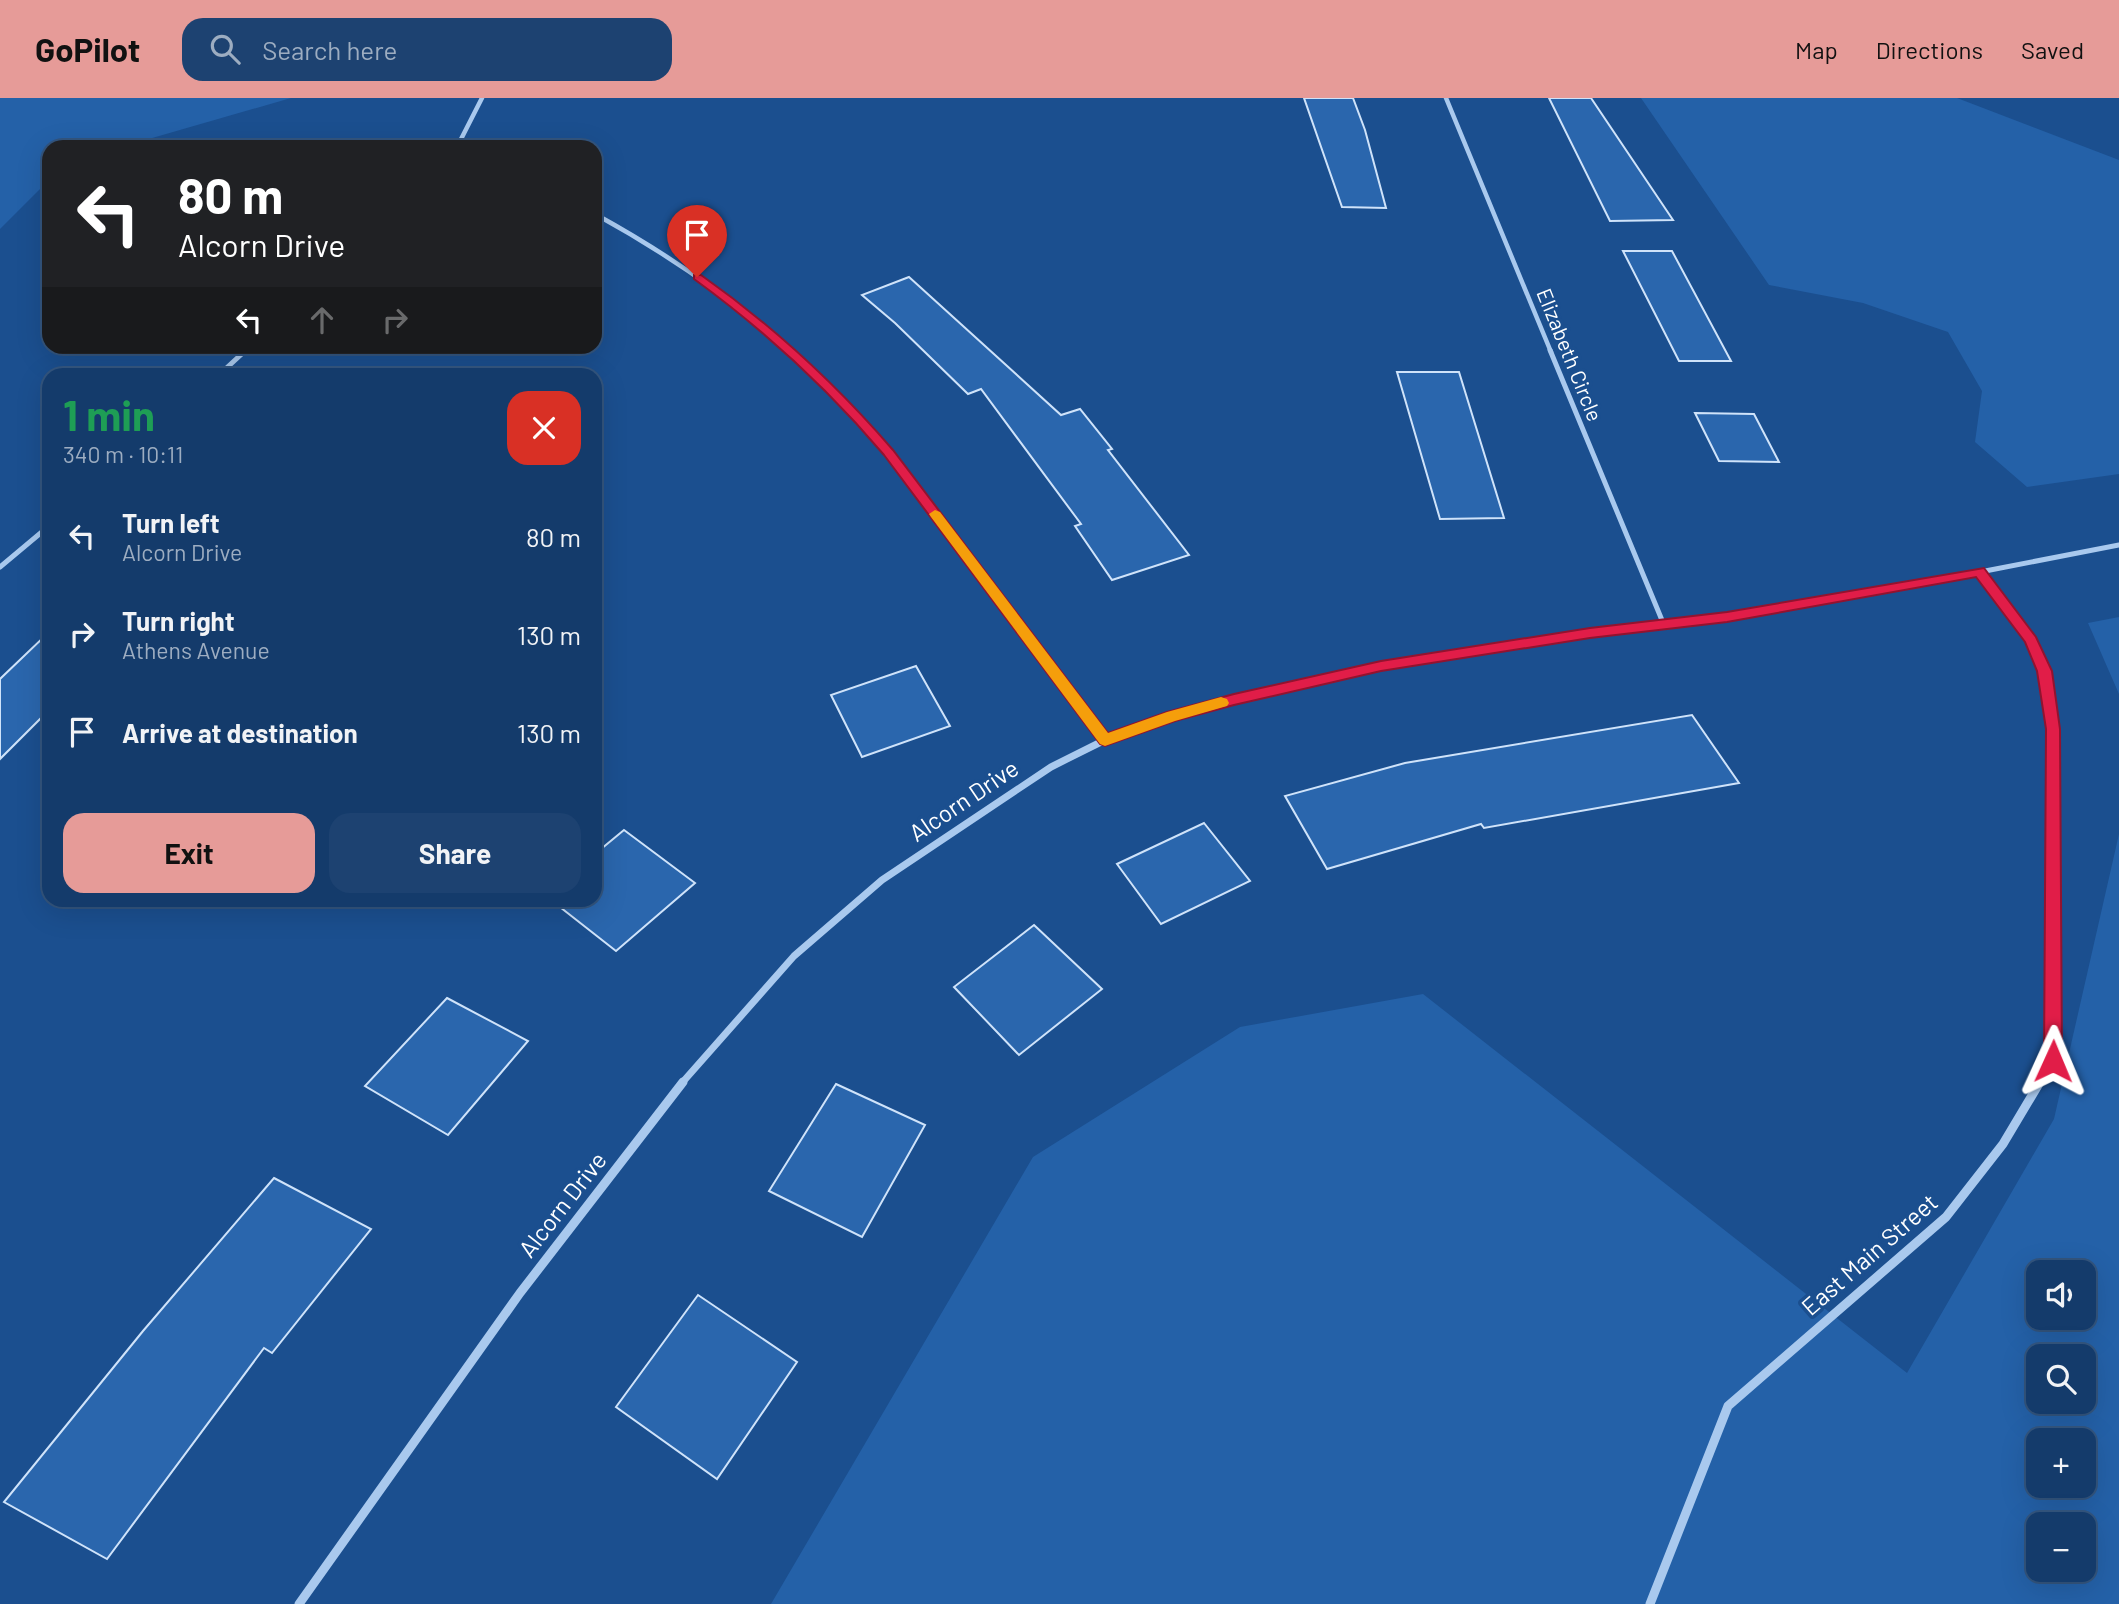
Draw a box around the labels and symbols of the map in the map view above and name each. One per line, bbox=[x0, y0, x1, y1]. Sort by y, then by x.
pin bbox=[667, 205, 727, 277]
street label: Elizabeth Circle bbox=[1532, 284, 1608, 425]
street label: Alcorn Drive bbox=[903, 753, 1023, 847]
position arrow bbox=[2016, 1024, 2090, 1098]
street label: Alcorn Drive bbox=[512, 1146, 612, 1262]
street label: East Main Street bbox=[1795, 1187, 1943, 1321]

